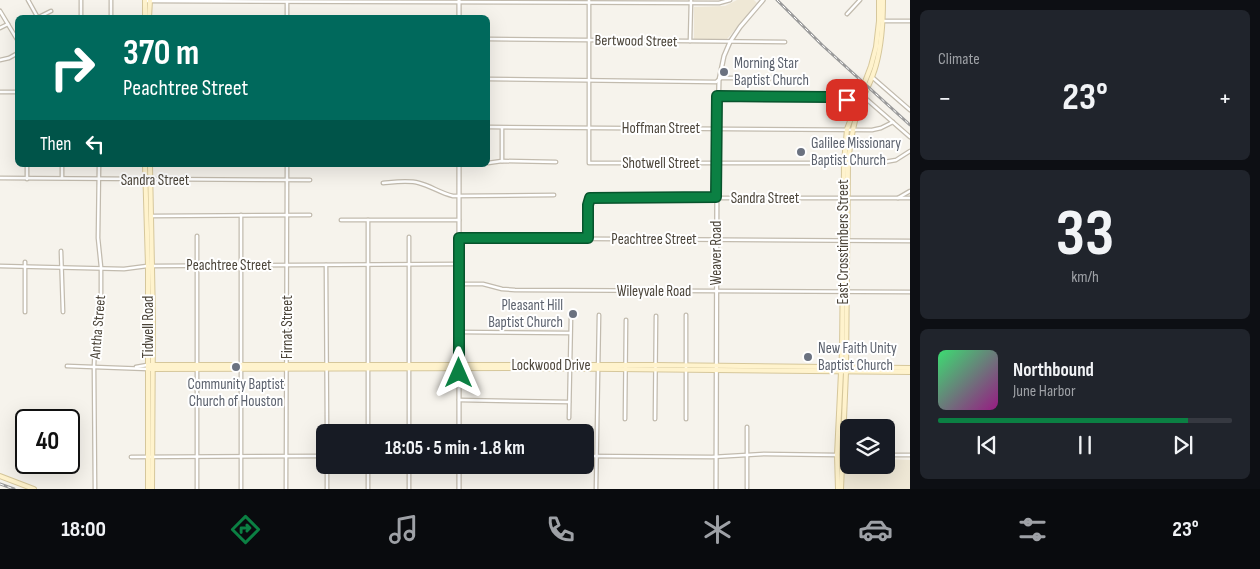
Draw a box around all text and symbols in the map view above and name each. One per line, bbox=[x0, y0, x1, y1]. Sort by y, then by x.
street label: Bertwood Street bbox=[594, 31, 678, 51]
text: 370 m bbox=[123, 32, 199, 75]
icon: right bbox=[40, 35, 105, 100]
text: Climate bbox=[938, 50, 980, 69]
place label: Morning Star Baptist Church bbox=[734, 54, 809, 90]
marker: Morning Star Baptist Church bbox=[718, 66, 730, 78]
text: Peachtree Street bbox=[123, 75, 248, 102]
text: 23° bbox=[1062, 75, 1108, 120]
pin bbox=[826, 79, 868, 121]
text: − bbox=[938, 82, 952, 115]
text: + bbox=[1218, 82, 1232, 115]
icon: arrive bbox=[833, 86, 861, 114]
street label: Hoffman Street bbox=[622, 119, 701, 138]
icon: left bbox=[81, 130, 109, 158]
text: Then bbox=[40, 133, 71, 156]
place label: Galilee Missionary Baptist Church bbox=[811, 134, 901, 170]
marker: Galilee Missionary Baptist Church bbox=[795, 146, 807, 158]
street label: Shotwell Street bbox=[622, 154, 700, 173]
street label: Sandra Street bbox=[121, 171, 190, 190]
street label: East Crosstimbers Street bbox=[834, 179, 853, 304]
street label: Sandra Street bbox=[731, 189, 800, 208]
text: 33 bbox=[1056, 196, 1114, 274]
street label: Weaver Road bbox=[707, 221, 726, 285]
street label: Peachtree Street bbox=[611, 230, 697, 249]
street label: Peachtree Street bbox=[186, 256, 272, 275]
text: km/h bbox=[1071, 268, 1099, 287]
street label: Wileyvale Road bbox=[617, 282, 691, 301]
street label: Antha Street bbox=[86, 294, 110, 361]
street label: Firnat Street bbox=[278, 295, 297, 359]
street label: Tidwell Road bbox=[139, 296, 158, 358]
place label: Pleasant Hill Baptist Church bbox=[488, 296, 563, 332]
marker: Pleasant Hill Baptist Church bbox=[567, 308, 579, 320]
place label: New Faith Unity Baptist Church bbox=[818, 339, 897, 375]
position arrow bbox=[432, 346, 484, 398]
marker: New Faith Unity Baptist Church bbox=[802, 351, 814, 363]
street label: Lockwood Drive bbox=[511, 356, 591, 375]
text: Northbound bbox=[1013, 359, 1094, 382]
marker: Community Baptist Church of Houston bbox=[230, 361, 242, 373]
place label: Community Baptist Church of Houston bbox=[188, 375, 285, 411]
text: June Harbor bbox=[1013, 382, 1076, 401]
speed limit sign: 40 bbox=[15, 409, 80, 474]
map controls bbox=[840, 419, 895, 474]
button: layers bbox=[840, 419, 895, 474]
icon: previous bbox=[973, 431, 1001, 459]
icon: pause bbox=[1071, 431, 1099, 459]
icon: next bbox=[1169, 431, 1197, 459]
text: 18:05 · 5 min · 1.8 km bbox=[385, 437, 525, 460]
icon: directions bbox=[228, 512, 263, 547]
icon: music bbox=[386, 512, 421, 547]
icon: phone bbox=[543, 512, 578, 547]
icon: climate bbox=[700, 512, 735, 547]
icon: car bbox=[858, 512, 893, 547]
icon: filters bbox=[1015, 512, 1050, 547]
text: 18:00 bbox=[61, 516, 106, 543]
text: 23° bbox=[1172, 516, 1199, 543]

